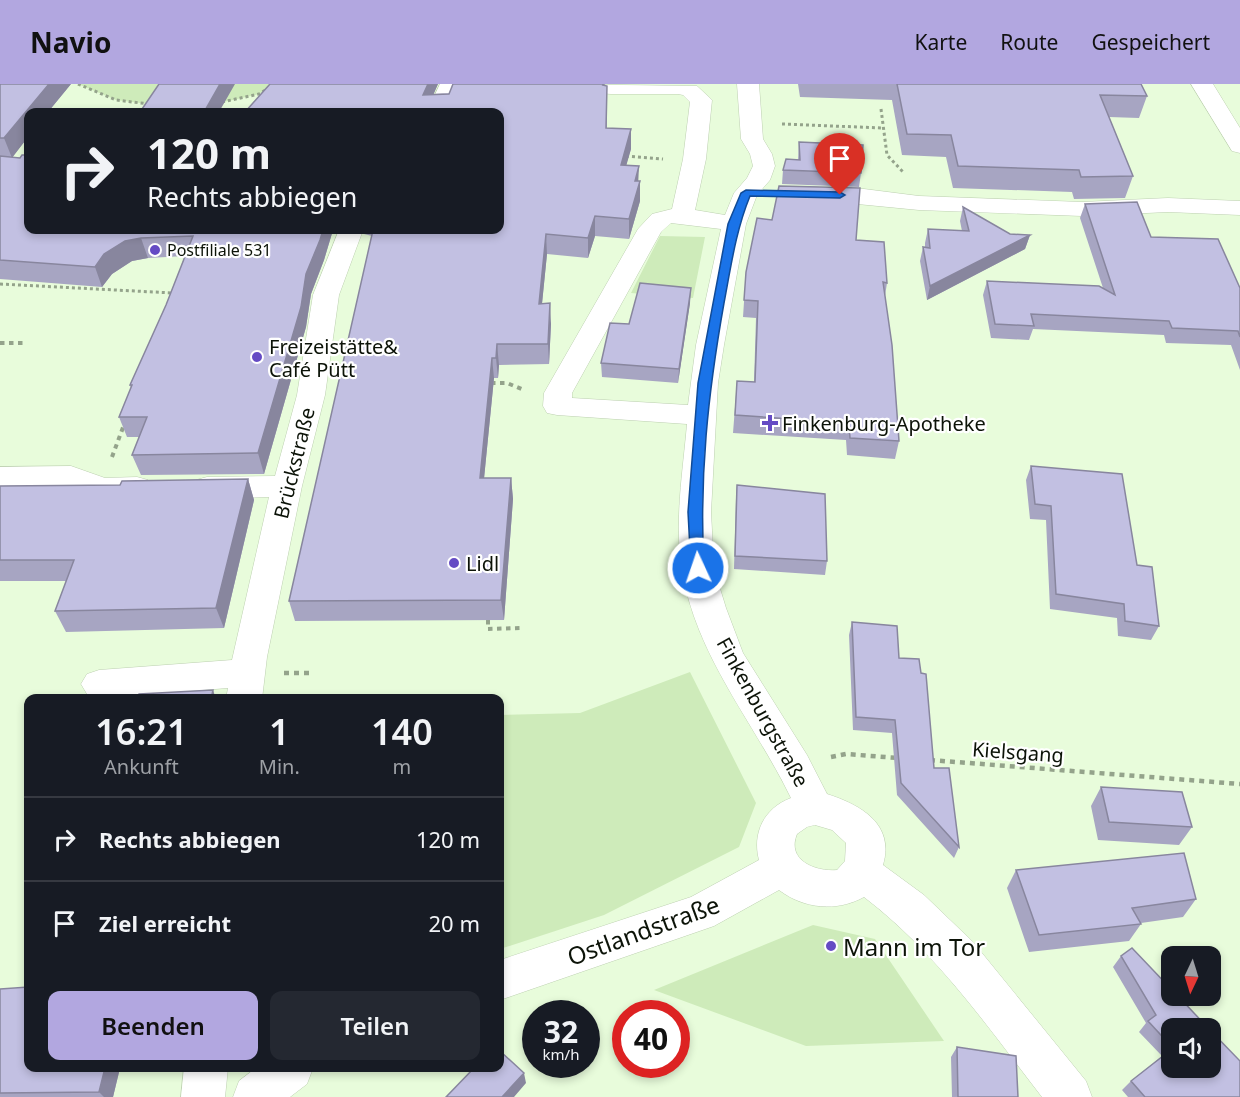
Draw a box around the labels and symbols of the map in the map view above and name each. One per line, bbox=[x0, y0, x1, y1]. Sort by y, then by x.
pin bbox=[814, 133, 865, 195]
place label: Postfiliale 531 bbox=[167, 239, 271, 261]
marker: Postfiliale 531 bbox=[148, 243, 162, 257]
place label: Freizeistätte& Café Pütt bbox=[269, 333, 398, 383]
marker: Freizeistätte& Café Pütt bbox=[250, 350, 264, 364]
street label: Brückstraße bbox=[267, 405, 321, 521]
place label: Finkenburg-Apotheke bbox=[782, 410, 986, 437]
marker: Finkenburg-Apotheke bbox=[763, 416, 777, 430]
position arrow bbox=[666, 536, 730, 600]
place label: Lidl bbox=[466, 550, 499, 577]
marker: Lidl bbox=[447, 556, 461, 570]
street label: Finkenburgstraße bbox=[711, 632, 815, 792]
street label: Kielsgang bbox=[971, 735, 1065, 769]
street label: Ostlandstraße bbox=[562, 887, 724, 973]
place label: Mann im Tor bbox=[843, 930, 985, 963]
marker: Mann im Tor bbox=[824, 939, 838, 953]
north arrow bbox=[1161, 946, 1221, 1006]
speed limit sign: 40 bbox=[612, 1000, 690, 1078]

